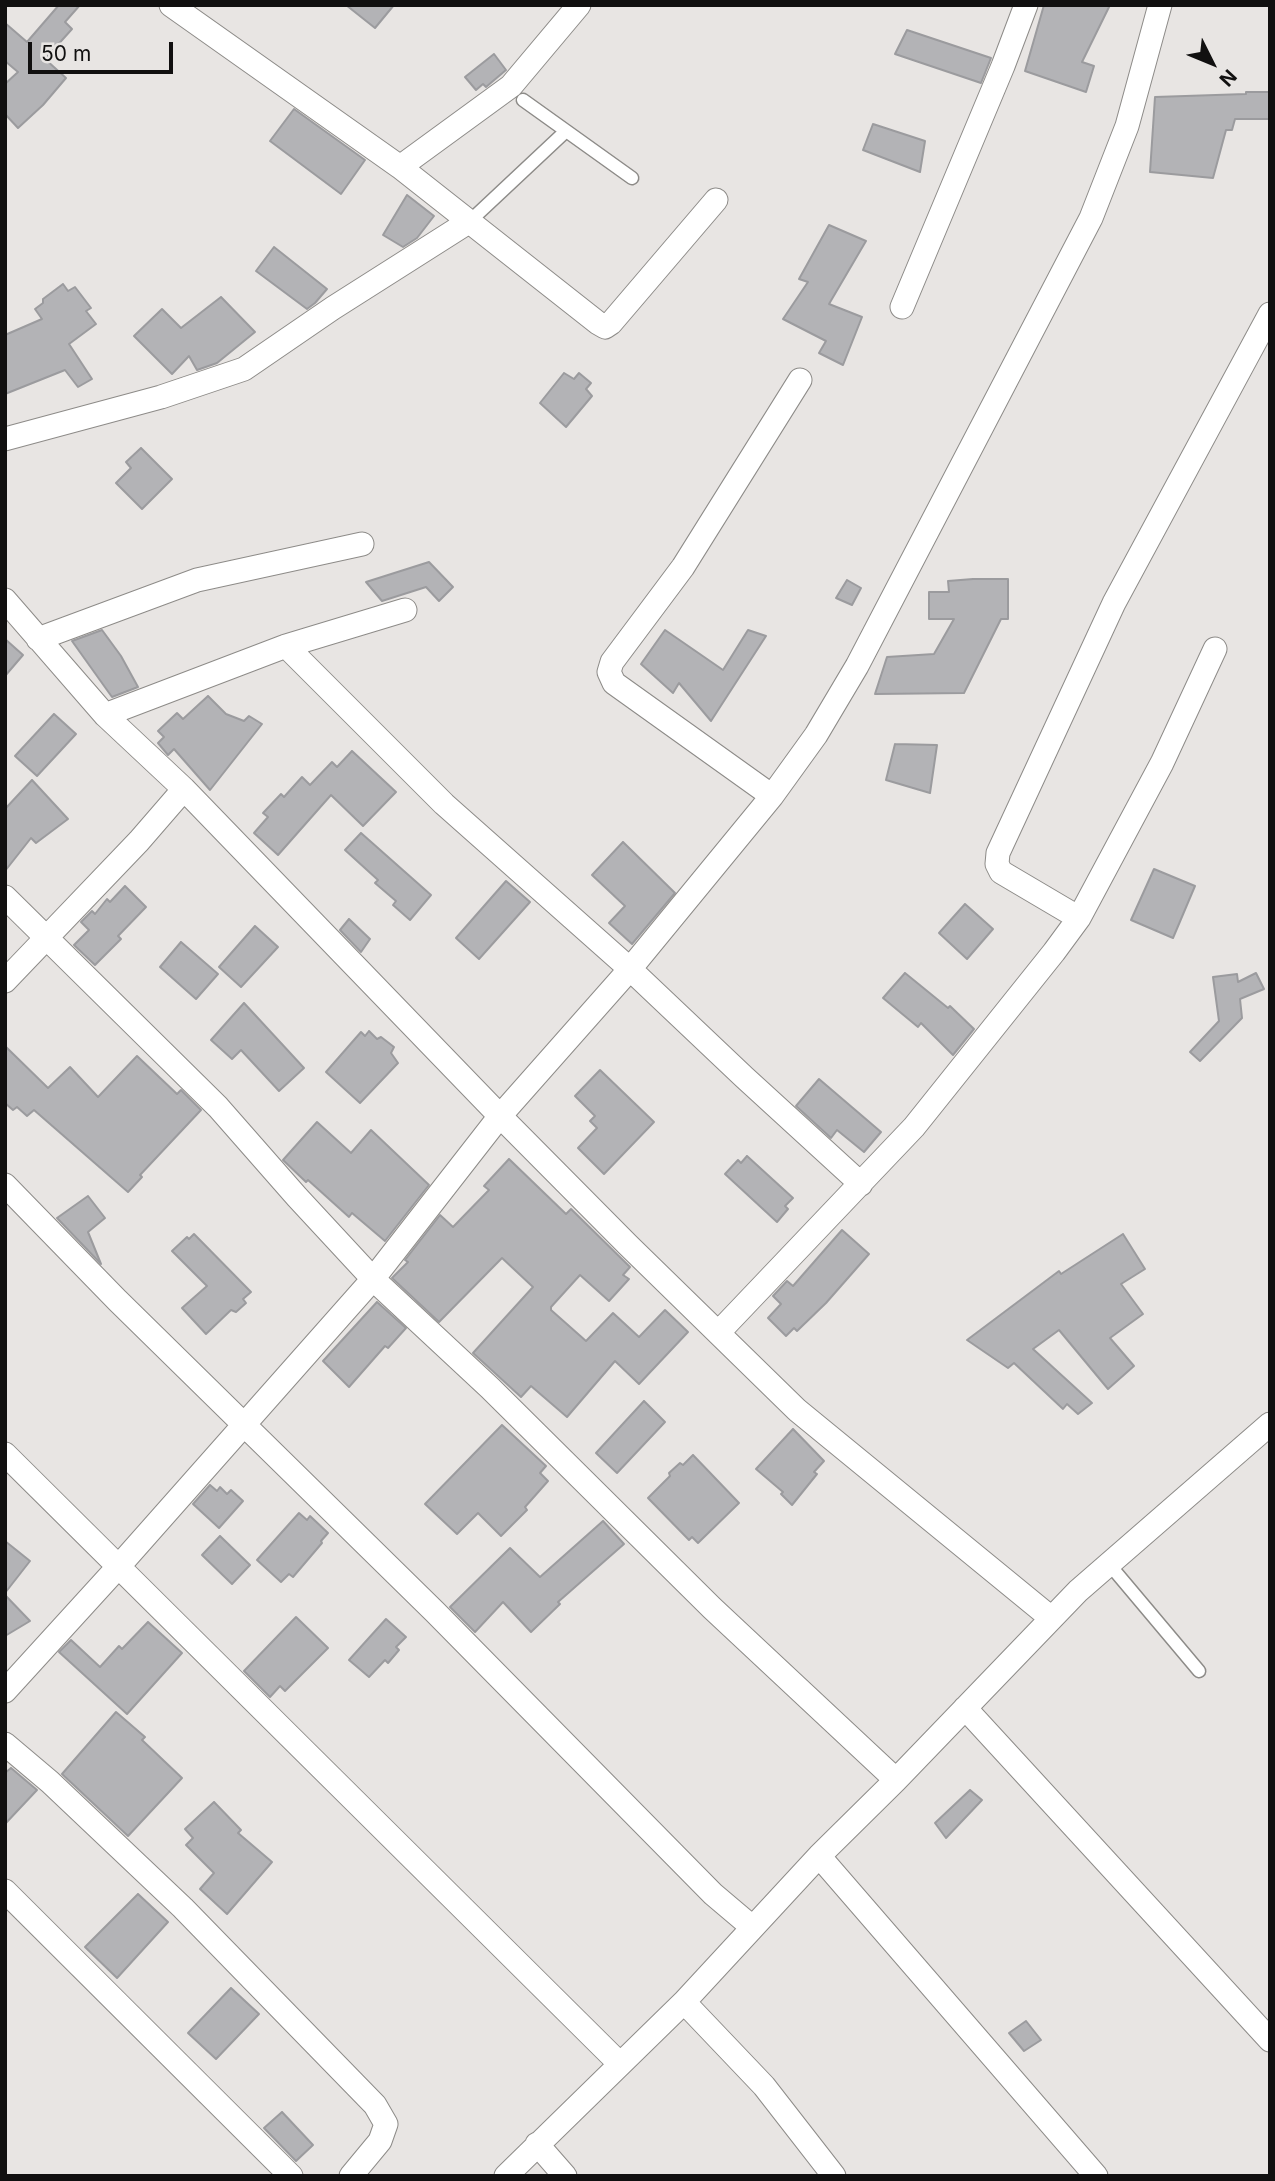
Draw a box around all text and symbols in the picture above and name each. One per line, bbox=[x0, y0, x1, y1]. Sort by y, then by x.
scale bar bbox=[32, 28, 177, 72]
north arrow bbox=[1177, 28, 1247, 98]
text: 50 m bbox=[41, 41, 91, 66]
text: N bbox=[1214, 65, 1241, 91]

